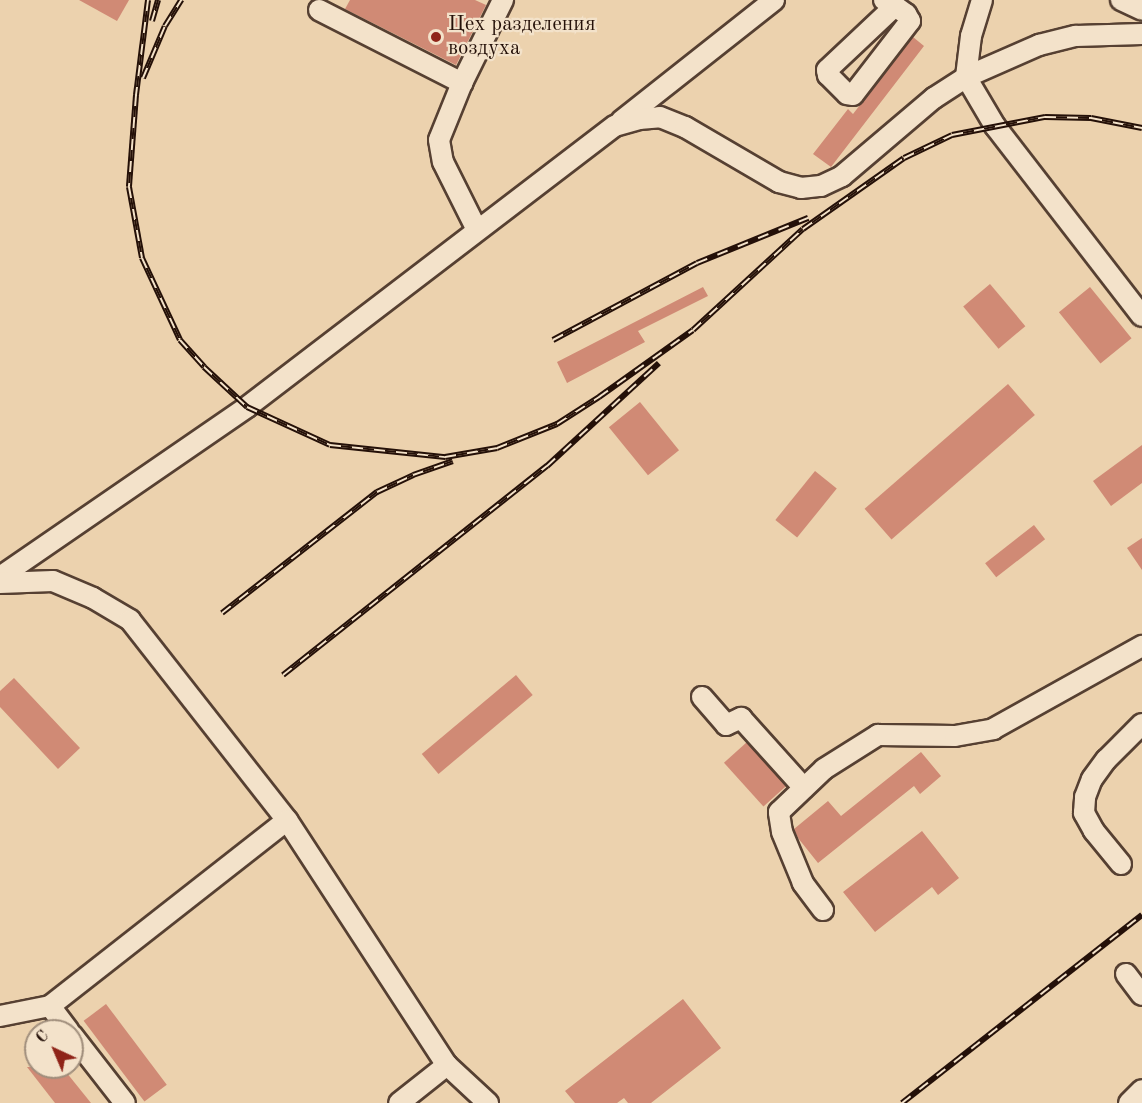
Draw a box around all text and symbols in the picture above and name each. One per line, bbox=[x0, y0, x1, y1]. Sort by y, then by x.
place label: Цех разделения воздуха bbox=[448, 12, 596, 62]
marker: Цех разделения воздуха bbox=[429, 30, 443, 44]
north arrow bbox=[24, 1019, 84, 1079]
text: С bbox=[34, 1028, 52, 1047]

